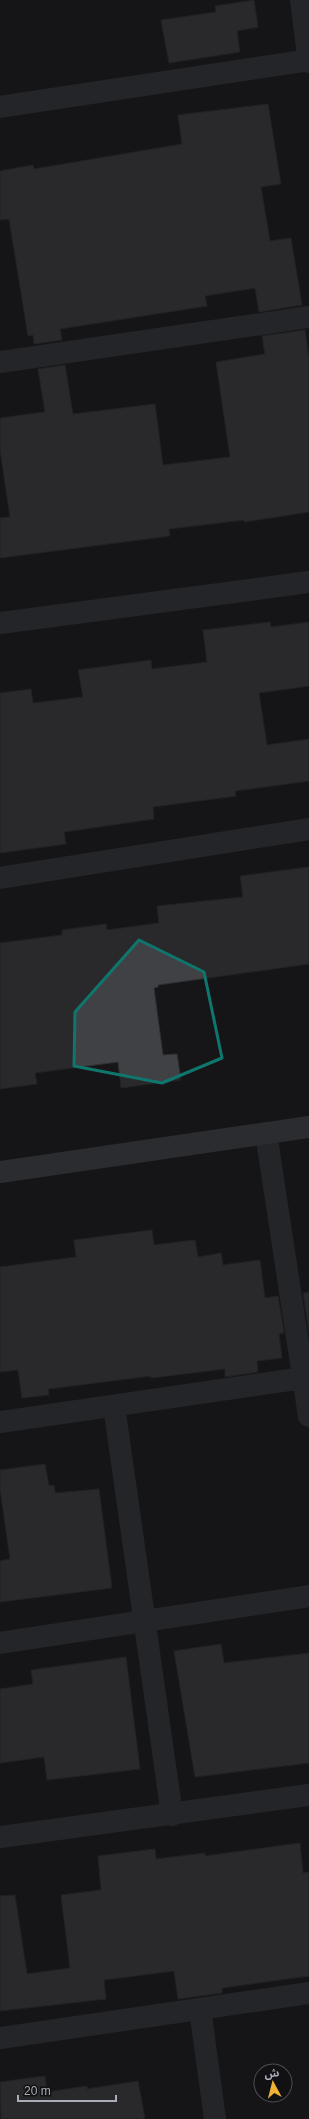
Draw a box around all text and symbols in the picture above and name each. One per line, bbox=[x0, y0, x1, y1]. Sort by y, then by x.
north arrow bbox=[253, 2063, 293, 2103]
text: ش bbox=[264, 2066, 280, 2081]
scale bar bbox=[18, 2077, 116, 2103]
text: 20 m bbox=[24, 2084, 51, 2098]

